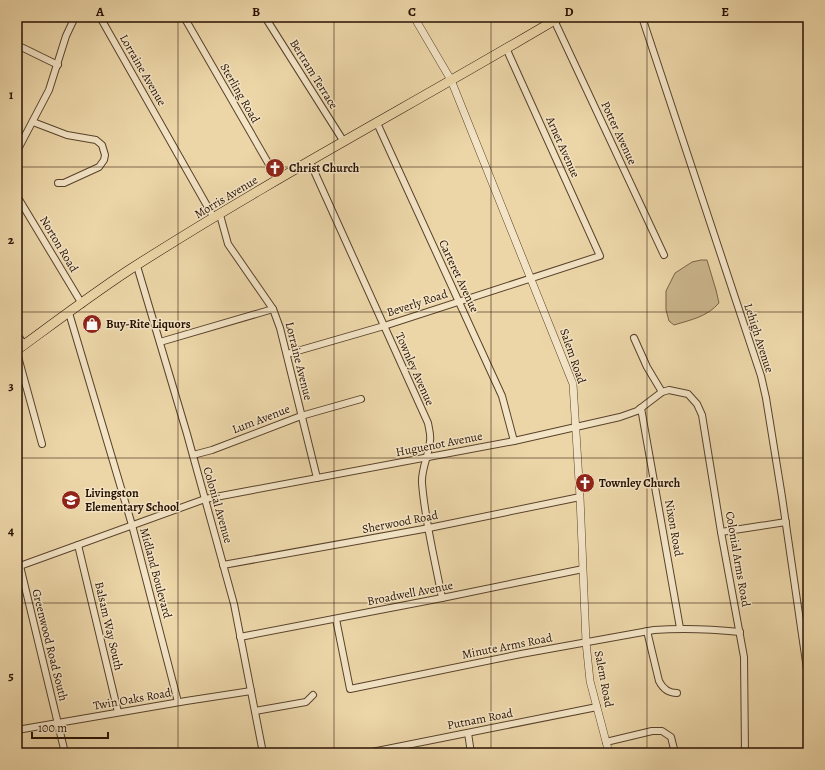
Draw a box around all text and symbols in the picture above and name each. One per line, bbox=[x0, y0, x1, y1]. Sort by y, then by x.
text: A bbox=[95, 3, 105, 20]
text: B bbox=[252, 3, 260, 20]
text: C bbox=[408, 3, 416, 20]
text: D bbox=[564, 3, 574, 20]
text: E bbox=[721, 3, 729, 20]
street label: Lorraine Avenue bbox=[116, 31, 170, 109]
street label: Bertram Terrace bbox=[286, 36, 342, 112]
street label: Sterling Road bbox=[216, 60, 264, 126]
text: 1 bbox=[9, 86, 14, 103]
street label: Potter Avenue bbox=[597, 99, 641, 167]
street label: Arnet Avenue bbox=[542, 113, 584, 180]
church icon: Christ Church bbox=[264, 157, 286, 179]
place label: Christ Church bbox=[289, 160, 360, 176]
street label: Morris Avenue bbox=[191, 172, 261, 222]
street label: Norton Road bbox=[36, 213, 82, 276]
text: 2 bbox=[8, 231, 15, 248]
street label: Carteret Avenue bbox=[435, 237, 483, 315]
street label: Beverly Road bbox=[384, 285, 450, 320]
street label: Lehigh Avenue bbox=[740, 301, 778, 375]
shop icon: Buy-Rite Liquors bbox=[81, 313, 103, 335]
place label: Buy-Rite Liquors bbox=[106, 316, 191, 332]
street label: Lorraine Avenue bbox=[282, 320, 316, 402]
street label: Salem Road bbox=[556, 326, 590, 386]
street label: Townley Avenue bbox=[392, 330, 438, 408]
text: 3 bbox=[8, 377, 14, 394]
street label: Lum Avenue bbox=[230, 401, 292, 437]
street label: Huguenot Avenue bbox=[394, 428, 484, 460]
street label: Colonial Avenue bbox=[199, 465, 237, 545]
church icon: Townley Church bbox=[574, 472, 596, 494]
place label: Townley Church bbox=[599, 475, 681, 491]
place label: Livingston Elementary School bbox=[85, 485, 180, 515]
school or university icon: Livingston Elementary School bbox=[60, 489, 82, 511]
street label: Nixon Road bbox=[661, 498, 687, 558]
street label: Sherwood Road bbox=[361, 507, 440, 537]
street label: Colonial Arms Road bbox=[722, 510, 754, 608]
text: 4 bbox=[8, 522, 14, 539]
street label: Midland Boulevard bbox=[136, 526, 176, 621]
street label: Broadwell Avenue bbox=[366, 577, 454, 609]
street label: Balsam Way South bbox=[91, 580, 127, 673]
street label: Greenwood Road South bbox=[28, 587, 72, 703]
street label: Minute Arms Road bbox=[460, 629, 554, 663]
street label: Salem Road bbox=[591, 649, 617, 709]
text: 5 bbox=[8, 667, 14, 684]
street label: Twin Oaks Road bbox=[92, 684, 173, 714]
street label: Putnam Road bbox=[446, 705, 515, 733]
scale bar bbox=[32, 714, 108, 740]
text: 100 m bbox=[38, 720, 67, 736]

